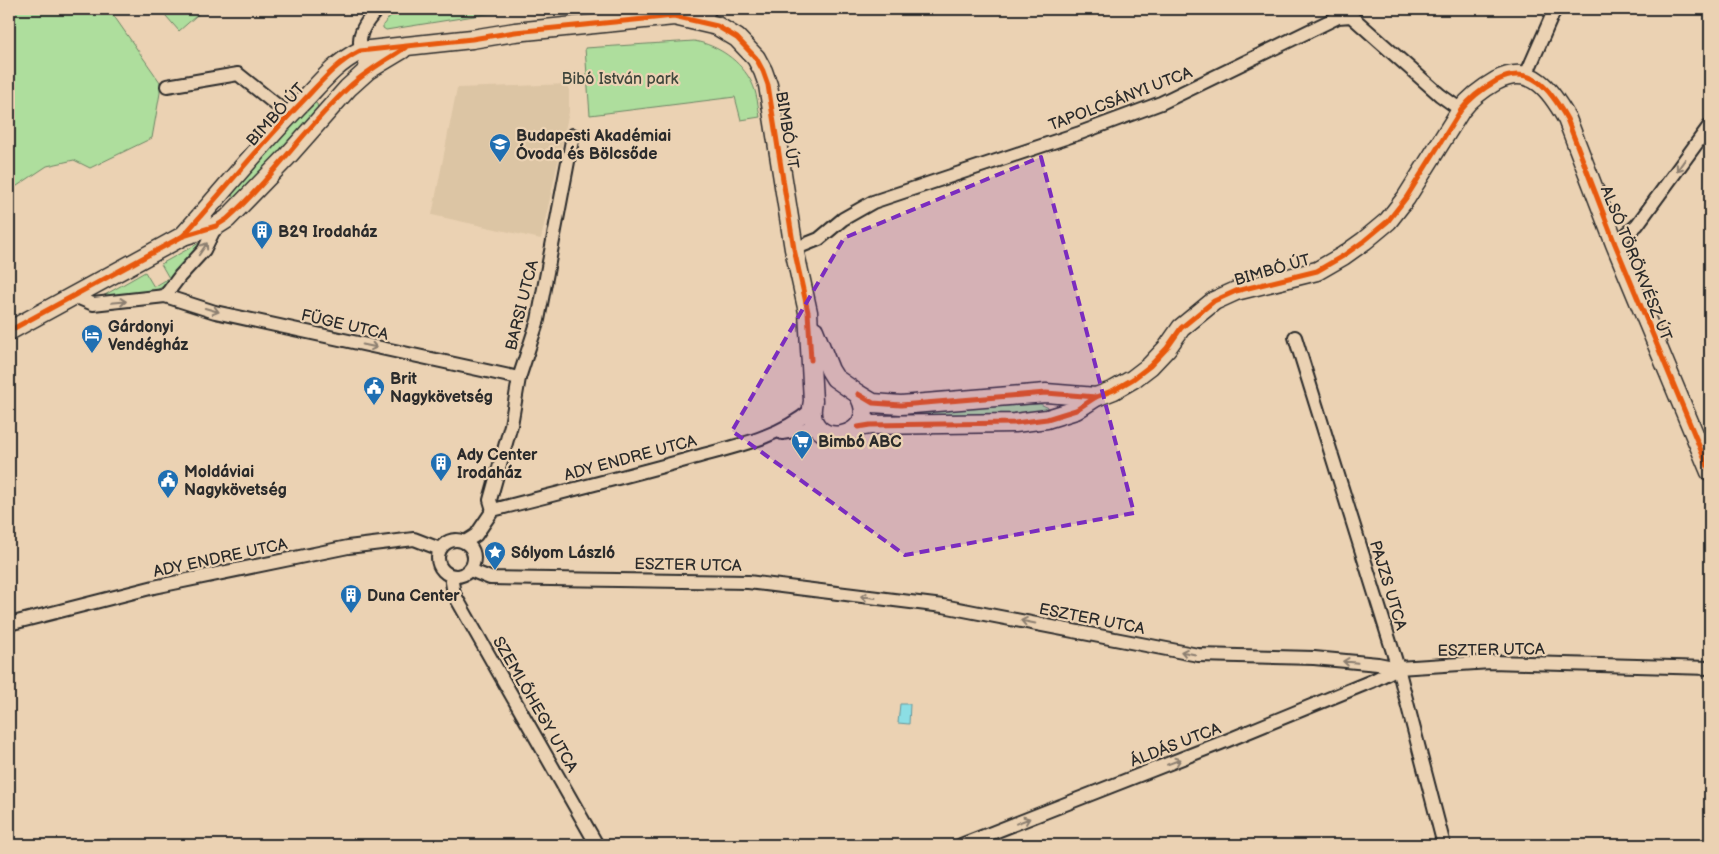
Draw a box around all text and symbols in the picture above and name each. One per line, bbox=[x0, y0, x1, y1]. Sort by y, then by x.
street label: TAPOLCSÁNYI UTCA bbox=[1046, 61, 1195, 135]
park label: Bibó István park bbox=[562, 70, 679, 89]
street label: BIMBÓ ÚT bbox=[241, 78, 310, 150]
street label: BIMBÓ ÚT bbox=[771, 90, 804, 171]
place label: Budapesti Akadémiai Óvoda és Bölcsőde bbox=[516, 127, 671, 164]
school or university icon: Budapesti Akadémiai Óvoda és Bölcsőde bbox=[488, 132, 512, 163]
one-way arrow bbox=[1676, 158, 1687, 171]
street label: ALSÓ TÖRÖKVÉSZ ÚT bbox=[1596, 183, 1677, 344]
building icon: B29 Irodaház bbox=[250, 219, 274, 250]
place label: B29 Irodaház bbox=[278, 223, 378, 242]
one-way arrow bbox=[198, 242, 208, 256]
street label: BIMBÓ ÚT bbox=[1232, 248, 1313, 290]
street label: BARSI UTCA bbox=[502, 258, 543, 353]
one-way arrow bbox=[110, 297, 126, 306]
street label: FÜGE UTCA bbox=[299, 304, 391, 345]
one-way arrow bbox=[203, 306, 219, 316]
place label: Gárdonyi Vendégház bbox=[108, 318, 189, 355]
hotel icon: Gárdonyi Vendégház bbox=[80, 323, 104, 354]
one-way arrow bbox=[362, 342, 378, 352]
place label: Brit Nagykövetség bbox=[390, 370, 493, 407]
public building icon: Brit Nagykövetség bbox=[362, 375, 386, 406]
supermarket icon: Bimbó ABC bbox=[790, 429, 814, 460]
street label: ADY ENDRE UTCA bbox=[562, 432, 699, 485]
place label: Bimbó ABC bbox=[818, 433, 902, 452]
place label: Ady Center Irodaház bbox=[456, 446, 538, 483]
building icon: Ady Center Irodaház bbox=[429, 451, 453, 482]
place label: Moldáviai Nagykövetség bbox=[184, 463, 287, 500]
public building icon: Moldáviai Nagykövetség bbox=[156, 468, 180, 499]
street label: ADY ENDRE UTCA bbox=[152, 535, 289, 582]
street label: PAJZS UTCA bbox=[1365, 538, 1410, 633]
place icon: Sólyom László bbox=[483, 540, 507, 571]
place label: Sólyom László bbox=[511, 544, 615, 563]
street label: ESZTER UTCA bbox=[634, 555, 742, 576]
building icon: Duna Center bbox=[339, 583, 363, 614]
place label: Duna Center bbox=[367, 587, 460, 606]
one-way arrow bbox=[860, 592, 876, 602]
street label: ESZTER UTCA bbox=[1037, 600, 1146, 639]
one-way arrow bbox=[1021, 617, 1037, 626]
street label: SZEMLŐHEGY UTCA bbox=[488, 632, 583, 776]
street label: ESZTER UTCA bbox=[1437, 640, 1545, 661]
one-way arrow bbox=[1180, 648, 1196, 657]
one-way arrow bbox=[1342, 657, 1358, 666]
street label: ÁLDÁS UTCA bbox=[1127, 717, 1224, 771]
one-way arrow bbox=[1166, 757, 1181, 766]
one-way arrow bbox=[1015, 816, 1030, 825]

